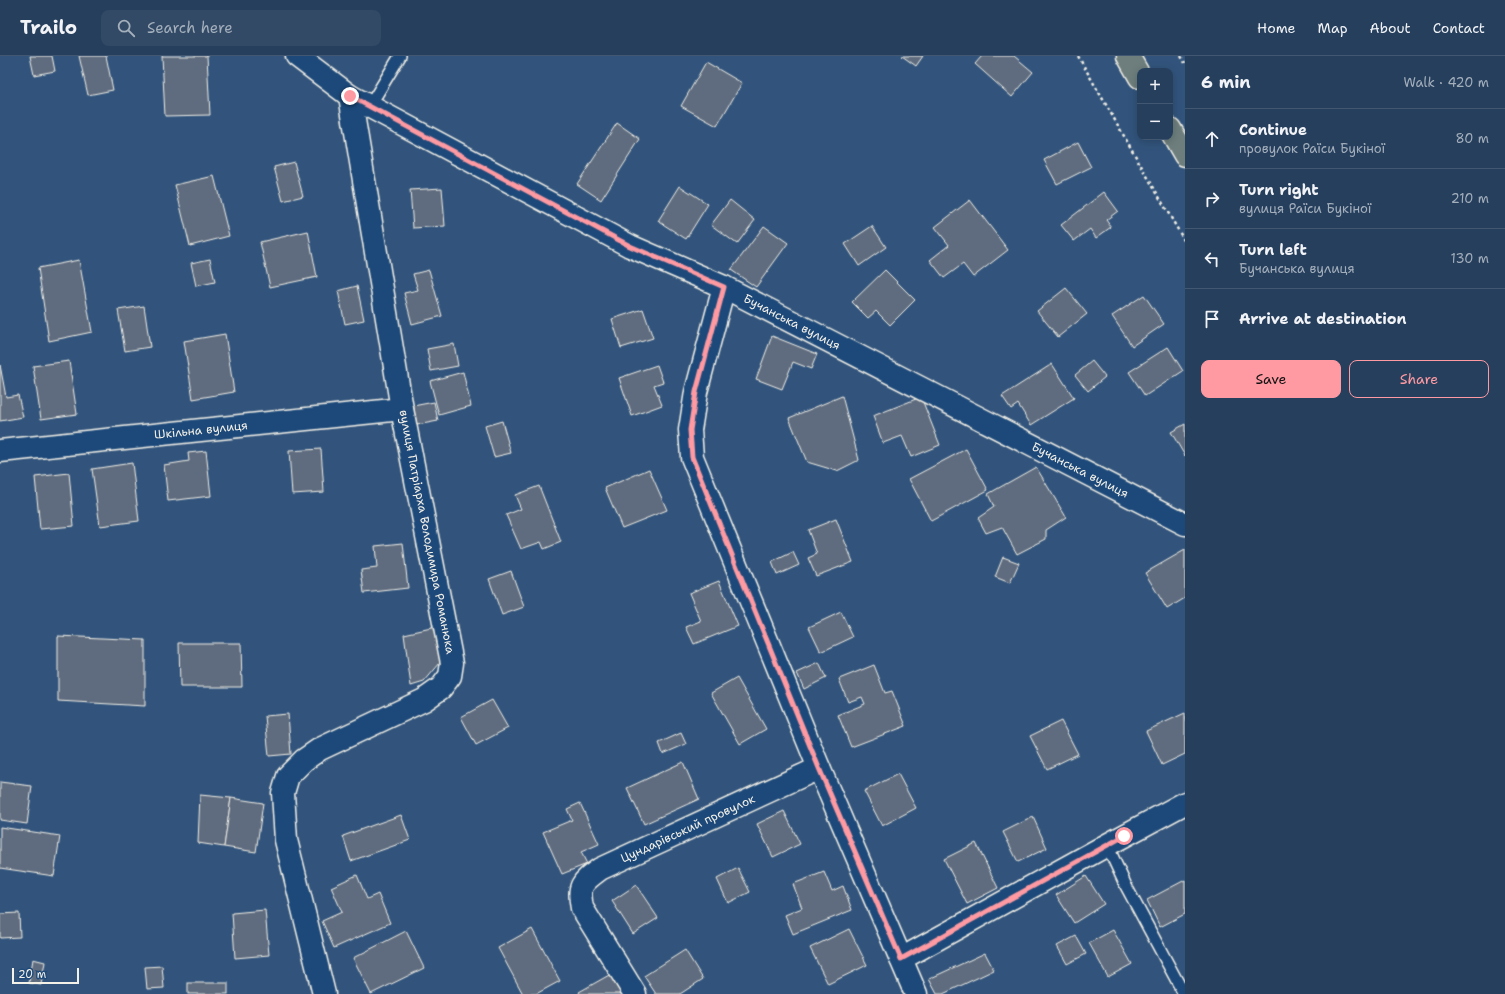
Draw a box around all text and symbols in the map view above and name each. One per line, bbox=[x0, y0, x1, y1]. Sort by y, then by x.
search box bbox=[101, 10, 381, 46]
text: Trailo bbox=[20, 15, 77, 40]
icon: search bbox=[115, 17, 137, 39]
text: Search here bbox=[147, 18, 233, 38]
text: Home bbox=[1257, 19, 1296, 37]
text: Map bbox=[1318, 19, 1348, 37]
text: About bbox=[1370, 19, 1411, 37]
text: Contact bbox=[1433, 19, 1485, 37]
map controls bbox=[1137, 68, 1173, 140]
button: + bbox=[1137, 68, 1173, 104]
text: 6 min bbox=[1201, 71, 1251, 93]
text: Walk · 420 m bbox=[1403, 74, 1489, 91]
route end bbox=[341, 87, 359, 105]
button: − bbox=[1137, 104, 1173, 140]
text: Continue bbox=[1239, 120, 1307, 140]
icon: ahead bbox=[1201, 128, 1223, 150]
text: 80 m bbox=[1455, 130, 1489, 147]
text: провулок Раїси Букіної bbox=[1239, 140, 1385, 157]
text: Turn right bbox=[1239, 180, 1319, 200]
icon: right bbox=[1201, 188, 1223, 210]
text: 210 m bbox=[1451, 190, 1489, 207]
text: вулиця Раїси Букіної bbox=[1239, 200, 1371, 217]
text: Turn left bbox=[1239, 240, 1307, 260]
icon: left bbox=[1201, 248, 1223, 270]
text: 130 m bbox=[1451, 250, 1489, 267]
text: Бучанська вулиця bbox=[1239, 260, 1355, 277]
street label: Бучанська вулиця bbox=[741, 290, 843, 353]
icon: arrive bbox=[1201, 308, 1223, 330]
text: Arrive at destination bbox=[1239, 309, 1407, 329]
button: Save bbox=[1201, 360, 1341, 398]
button: Share bbox=[1349, 360, 1489, 398]
street label: вулиця Патріарха Володимира Романюка bbox=[395, 409, 459, 656]
street label: Шкільна вулиця bbox=[153, 417, 249, 443]
street label: Бучанська вулиця bbox=[1029, 439, 1131, 502]
street label: Цундарівський провулок bbox=[618, 790, 758, 866]
route start bbox=[1115, 827, 1133, 845]
scale bar bbox=[12, 966, 79, 985]
text: 20 m bbox=[18, 967, 46, 982]

